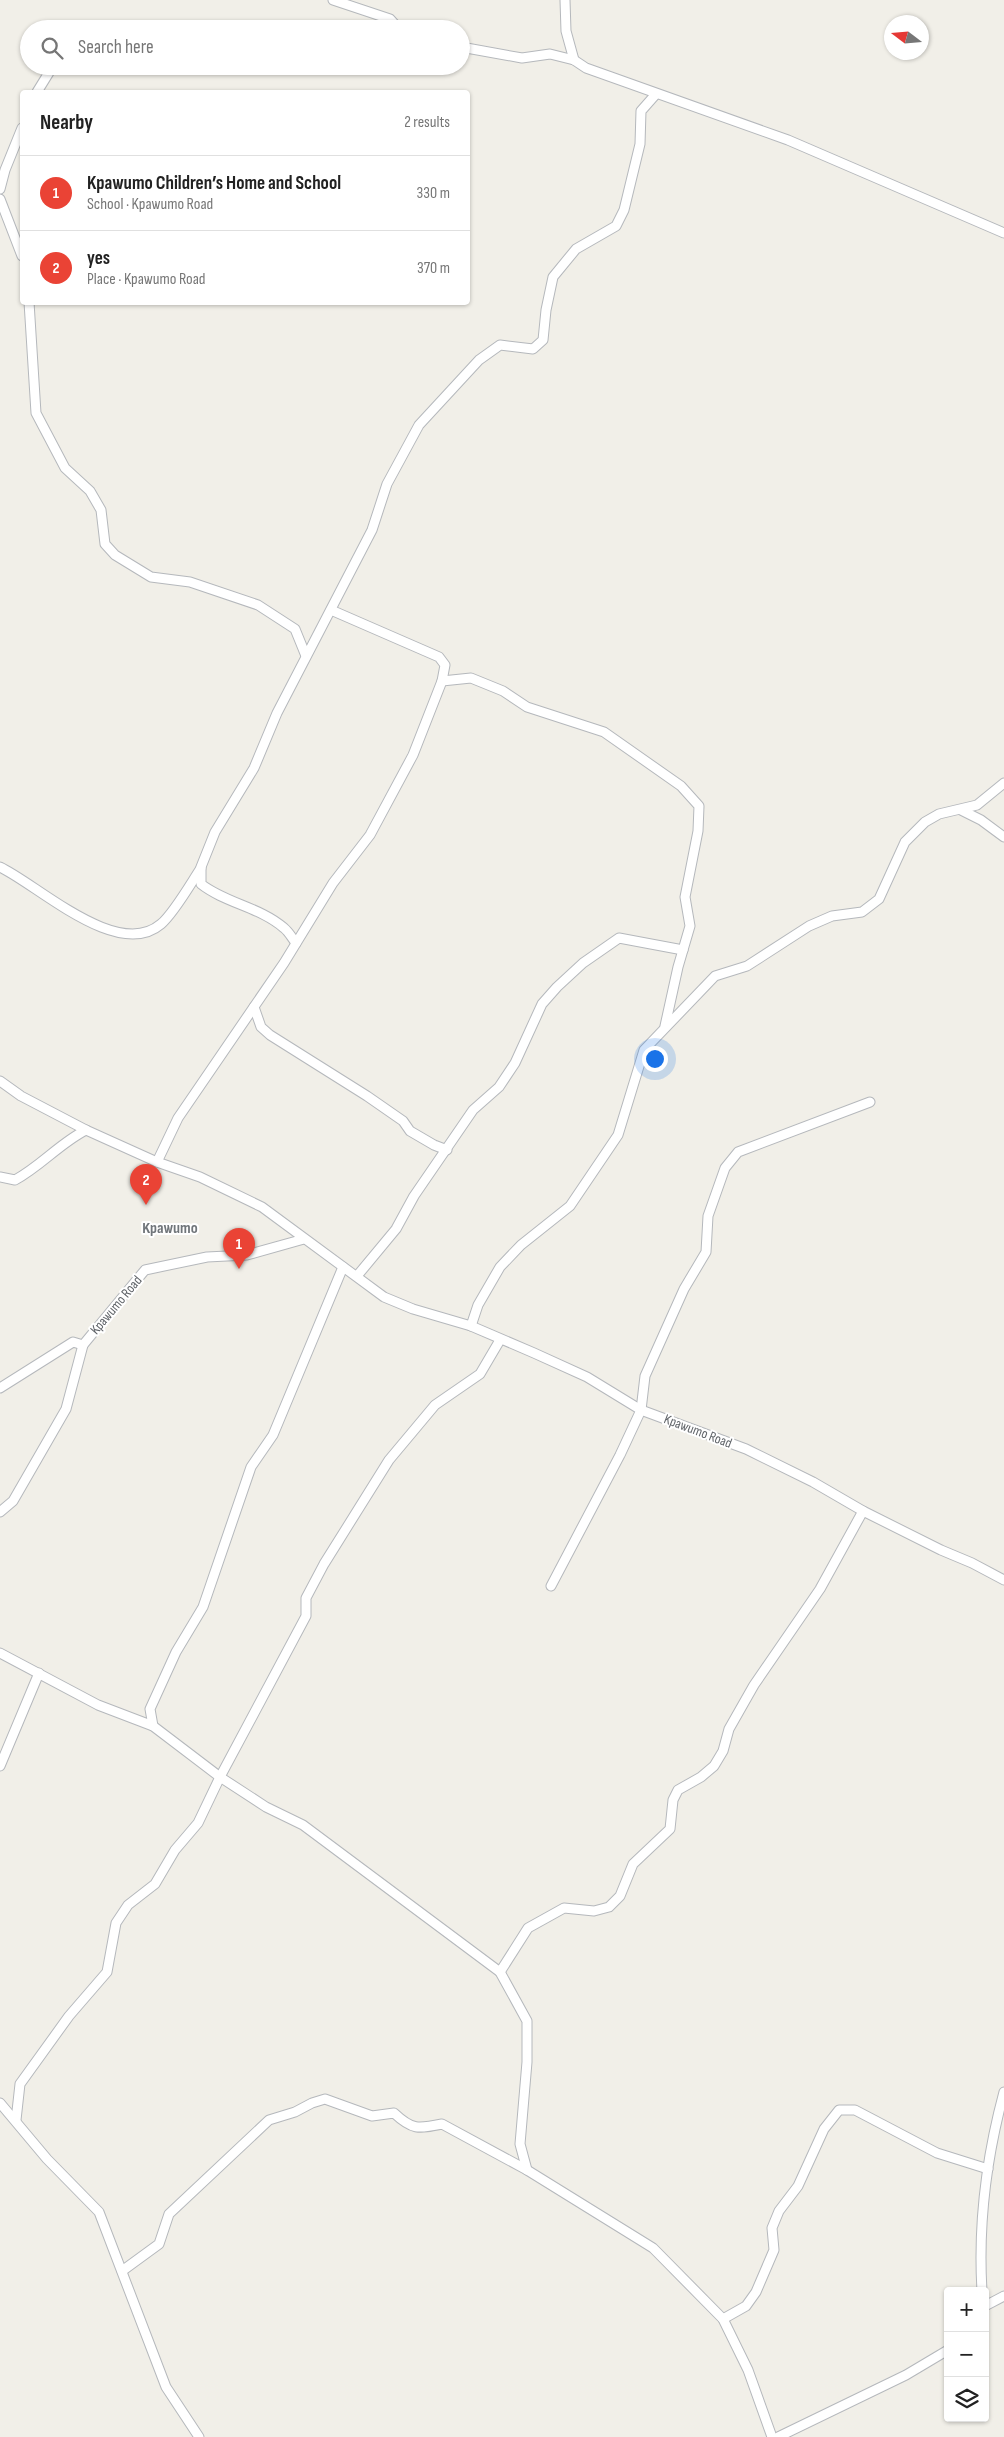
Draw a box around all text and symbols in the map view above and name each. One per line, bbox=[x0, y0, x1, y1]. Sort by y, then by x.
north arrow bbox=[884, 15, 929, 60]
search box bbox=[20, 20, 470, 75]
icon: search bbox=[38, 34, 66, 62]
text: Search here bbox=[78, 36, 154, 59]
text: Nearby bbox=[40, 110, 93, 135]
text: 2 results bbox=[404, 113, 450, 132]
text: Kpawumo Children’s Home and School bbox=[87, 172, 341, 195]
text: 1 bbox=[53, 184, 59, 203]
text: 330 m bbox=[417, 184, 450, 203]
text: School · Kpawumo Road bbox=[87, 195, 213, 214]
text: yes bbox=[87, 247, 110, 270]
text: 2 bbox=[52, 259, 60, 278]
text: 370 m bbox=[417, 259, 450, 278]
text: Place · Kpawumo Road bbox=[87, 270, 206, 289]
your location bbox=[642, 1046, 668, 1072]
pin: 2 bbox=[130, 1164, 162, 1205]
district label: Kpawumo bbox=[142, 1219, 198, 1238]
pin: 1 bbox=[223, 1228, 255, 1269]
street label: Kpawumo Road bbox=[87, 1272, 146, 1338]
street label: Kpawumo Road bbox=[662, 1410, 735, 1452]
map controls bbox=[944, 2287, 989, 2422]
button: + bbox=[944, 2287, 989, 2332]
button: − bbox=[944, 2332, 989, 2377]
button: layers bbox=[944, 2377, 989, 2422]

